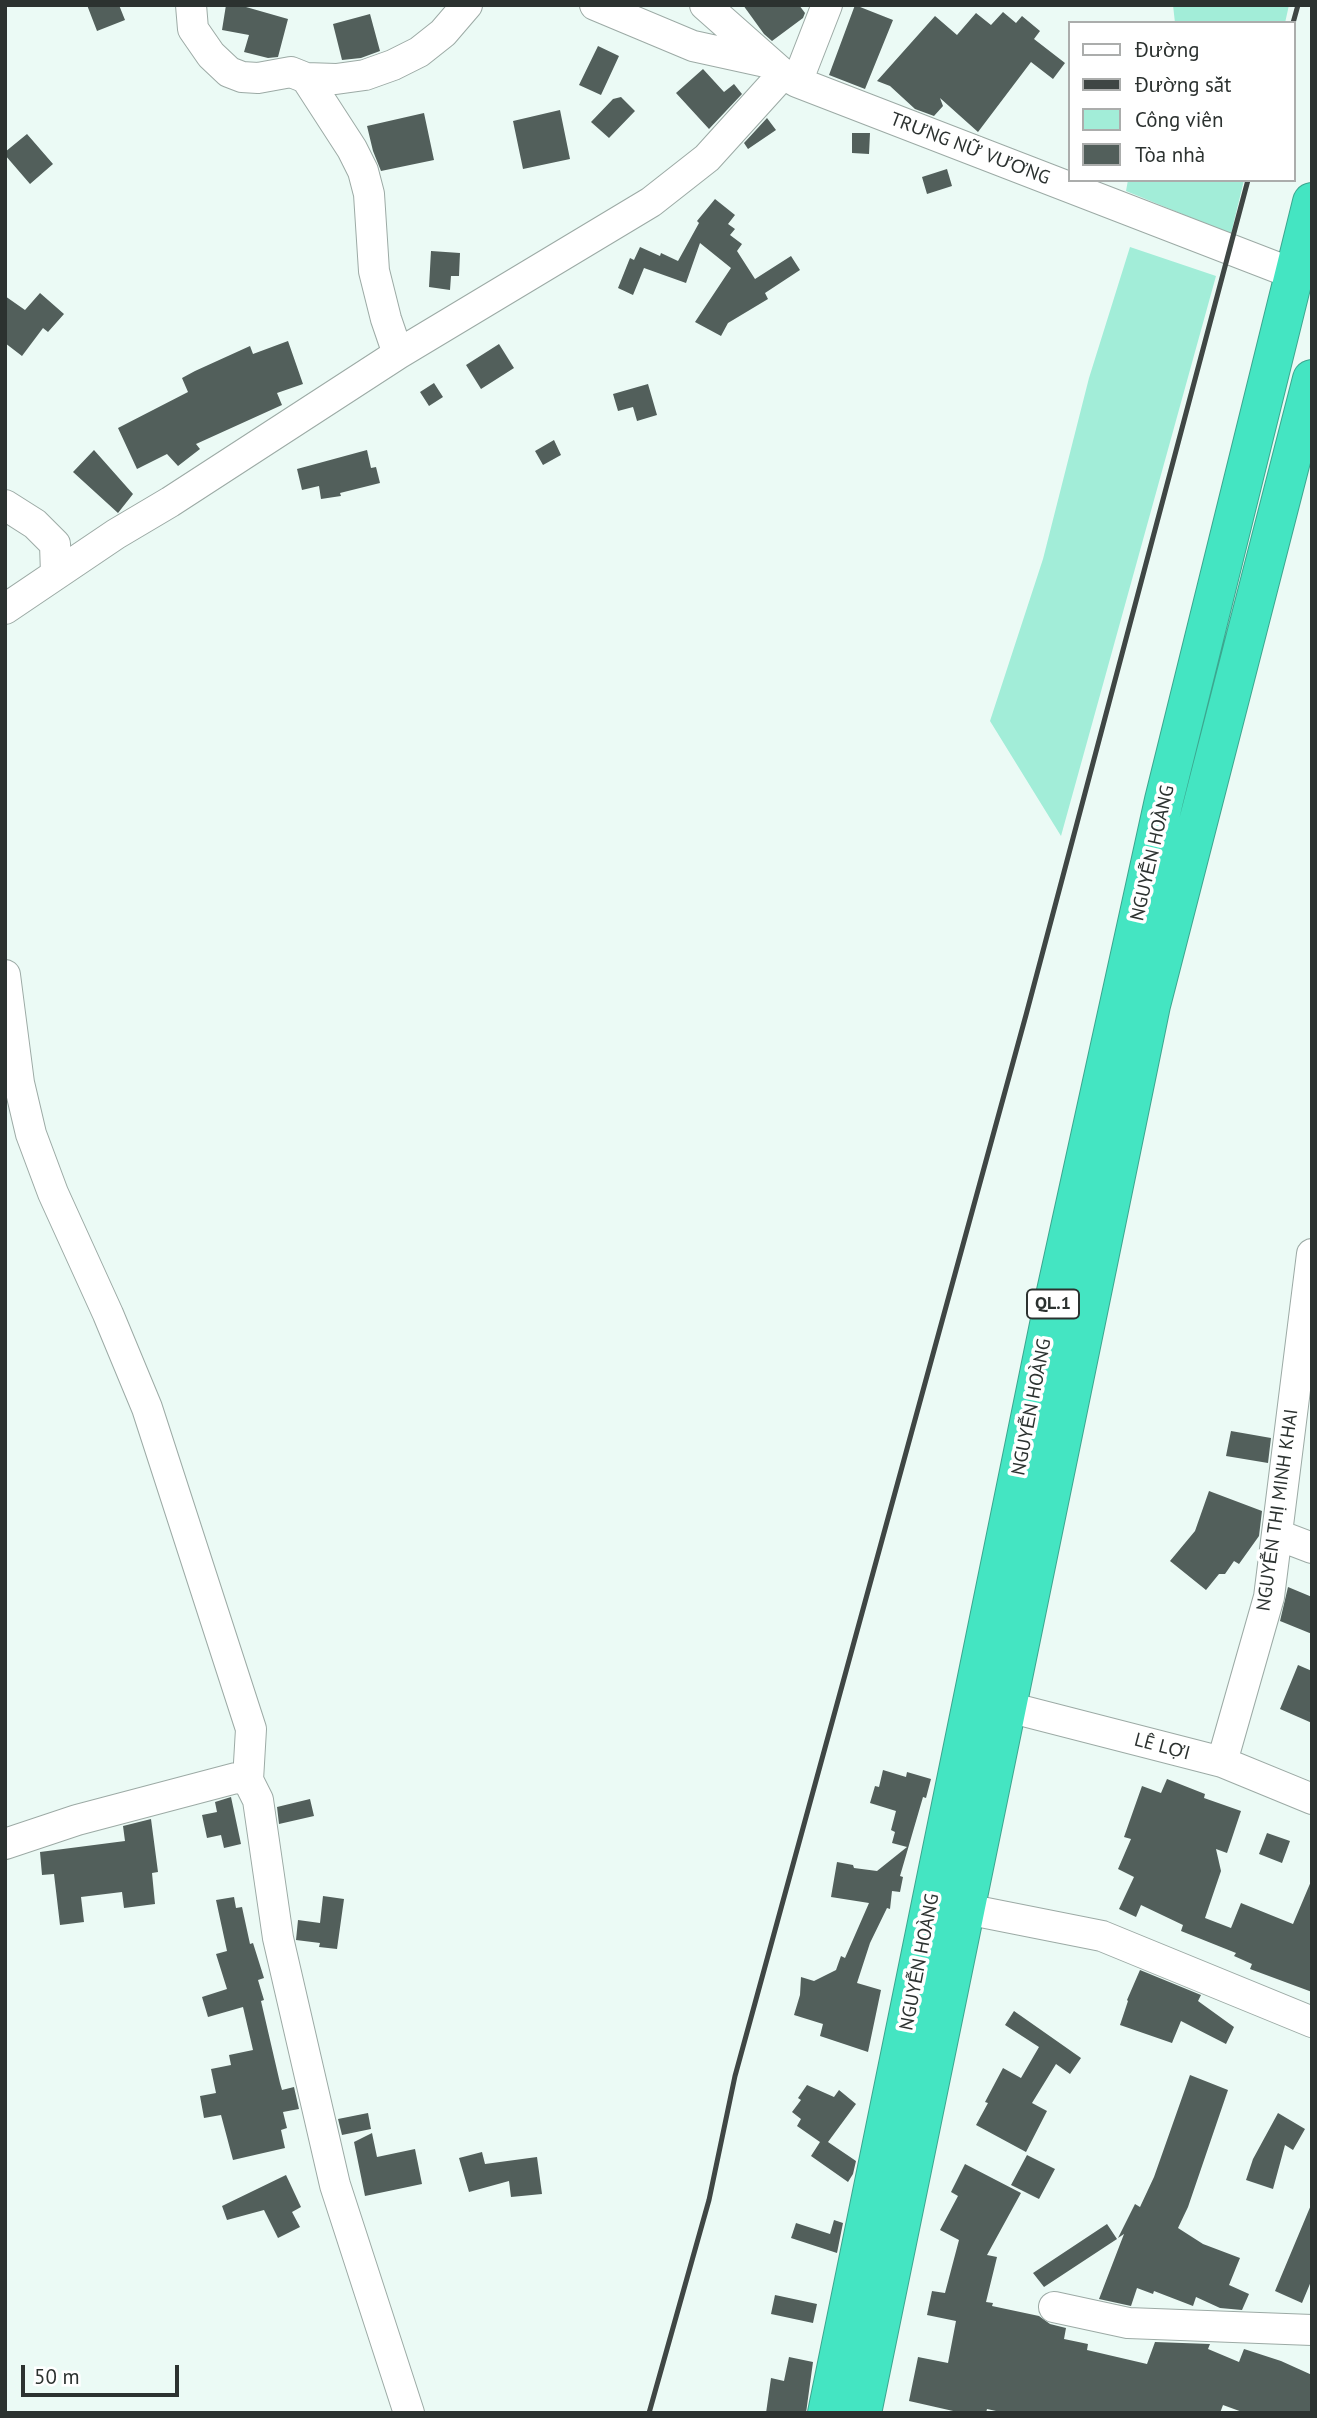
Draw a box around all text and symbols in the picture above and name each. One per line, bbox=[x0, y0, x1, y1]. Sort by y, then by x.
legend bbox=[1068, 21, 1296, 182]
text: Đường bbox=[1135, 36, 1199, 63]
text: Đường sắt bbox=[1135, 71, 1231, 98]
text: Công viên bbox=[1135, 106, 1224, 133]
street label: TRƯNG NỮ VƯƠNG bbox=[887, 108, 1053, 190]
text: Tòa nhà bbox=[1135, 141, 1205, 168]
street label: NGUYỄN HOÀNG bbox=[1126, 783, 1180, 923]
road number: QL.1 bbox=[1027, 1289, 1079, 1318]
street label: NGUYỄN HOÀNG bbox=[1008, 1337, 1056, 1477]
street label: NGUYỄN THỊ MINH KHAI bbox=[1253, 1408, 1303, 1612]
street label: LÊ LỢI bbox=[1132, 1729, 1192, 1765]
street label: NGUYỄN HOÀNG bbox=[896, 1892, 944, 2032]
scale bar bbox=[24, 2352, 182, 2396]
text: 50 m bbox=[34, 2363, 80, 2390]

